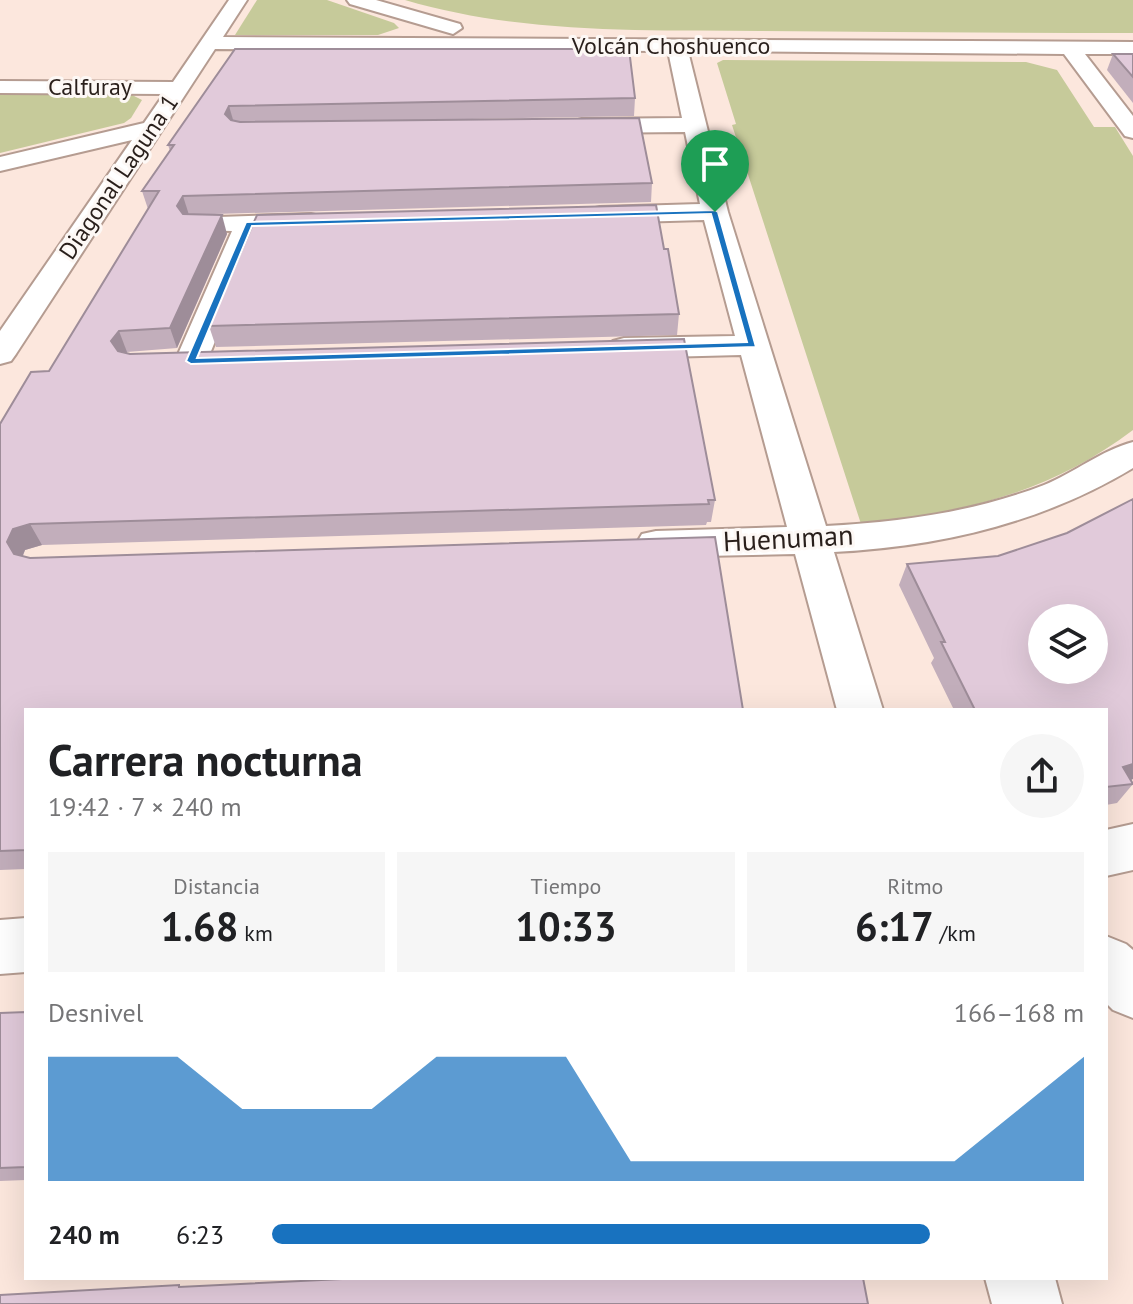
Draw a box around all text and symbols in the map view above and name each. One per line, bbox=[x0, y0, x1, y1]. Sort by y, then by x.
street label: Volcán Choshuenco bbox=[571, 30, 770, 61]
street label: Calfuray bbox=[48, 71, 132, 102]
street label: Diagonal Laguna 1 bbox=[52, 88, 185, 265]
pin bbox=[681, 130, 749, 212]
icon: arrive bbox=[693, 142, 737, 186]
street label: Huenuman bbox=[722, 516, 854, 559]
map controls bbox=[1028, 604, 1108, 684]
button: layers bbox=[1028, 604, 1108, 684]
text: Carrera nocturna bbox=[48, 731, 363, 788]
button: share bbox=[1000, 734, 1084, 818]
text: 19:42 · 7 × 240 m bbox=[48, 790, 242, 823]
text: Distancia bbox=[173, 872, 260, 900]
text: Tiempo bbox=[531, 872, 601, 900]
text: Ritmo bbox=[887, 872, 943, 900]
text: 1.68 bbox=[161, 900, 238, 952]
text: 10:33 bbox=[515, 900, 617, 952]
text: 6:17 bbox=[855, 900, 934, 952]
text: km bbox=[238, 919, 273, 947]
text: /km bbox=[934, 919, 976, 947]
text: Desnivel bbox=[48, 996, 143, 1029]
text: 166–168 m bbox=[954, 996, 1084, 1029]
text: 240 m bbox=[48, 1218, 120, 1251]
text: 6:23 bbox=[176, 1218, 224, 1251]

